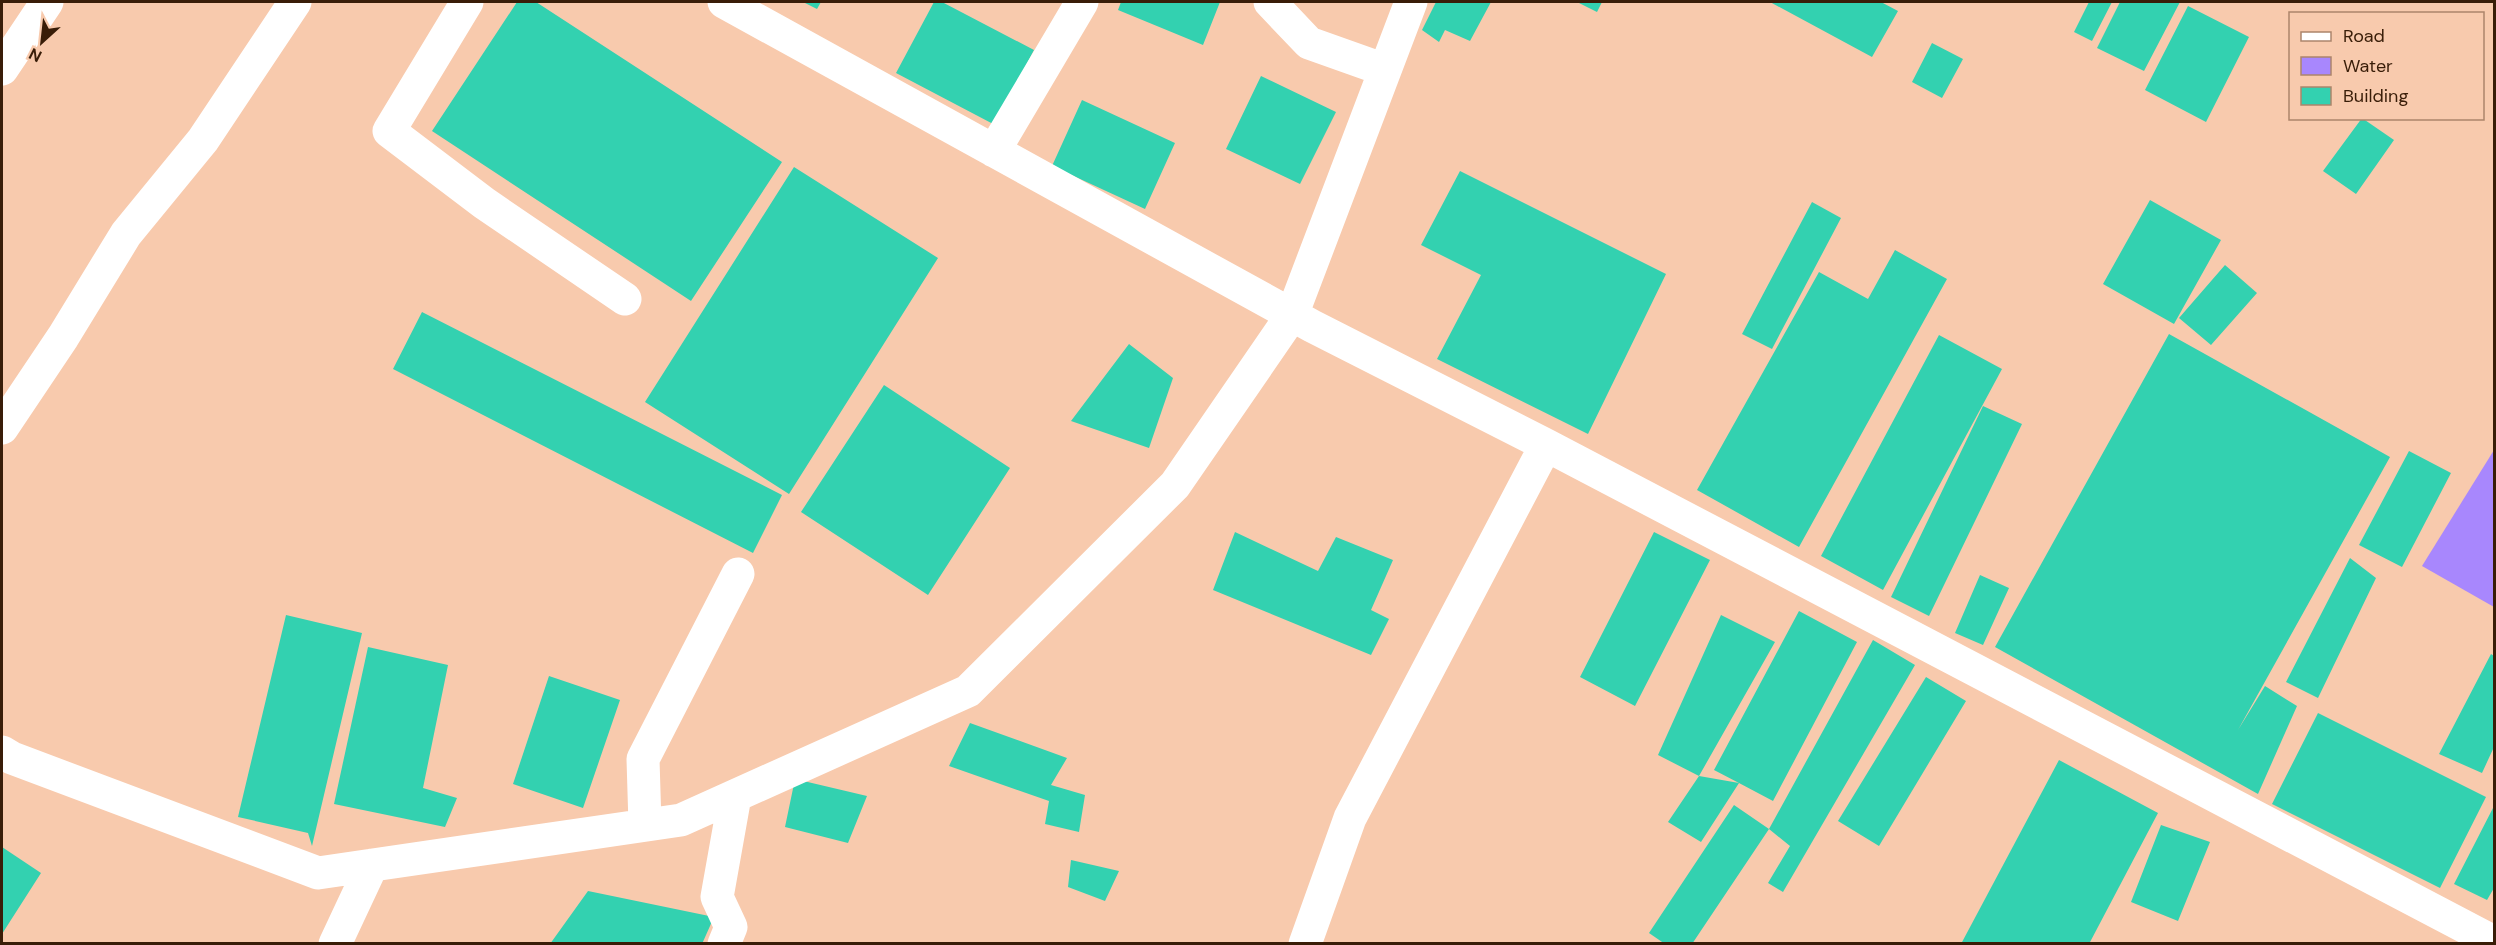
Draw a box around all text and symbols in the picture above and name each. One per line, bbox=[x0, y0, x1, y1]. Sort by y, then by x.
north arrow bbox=[12, 12, 72, 72]
legend bbox=[2289, 12, 2484, 120]
text: Road bbox=[2343, 24, 2385, 48]
text: N bbox=[25, 43, 45, 67]
text: Water bbox=[2343, 54, 2393, 78]
text: Building bbox=[2343, 84, 2408, 108]

